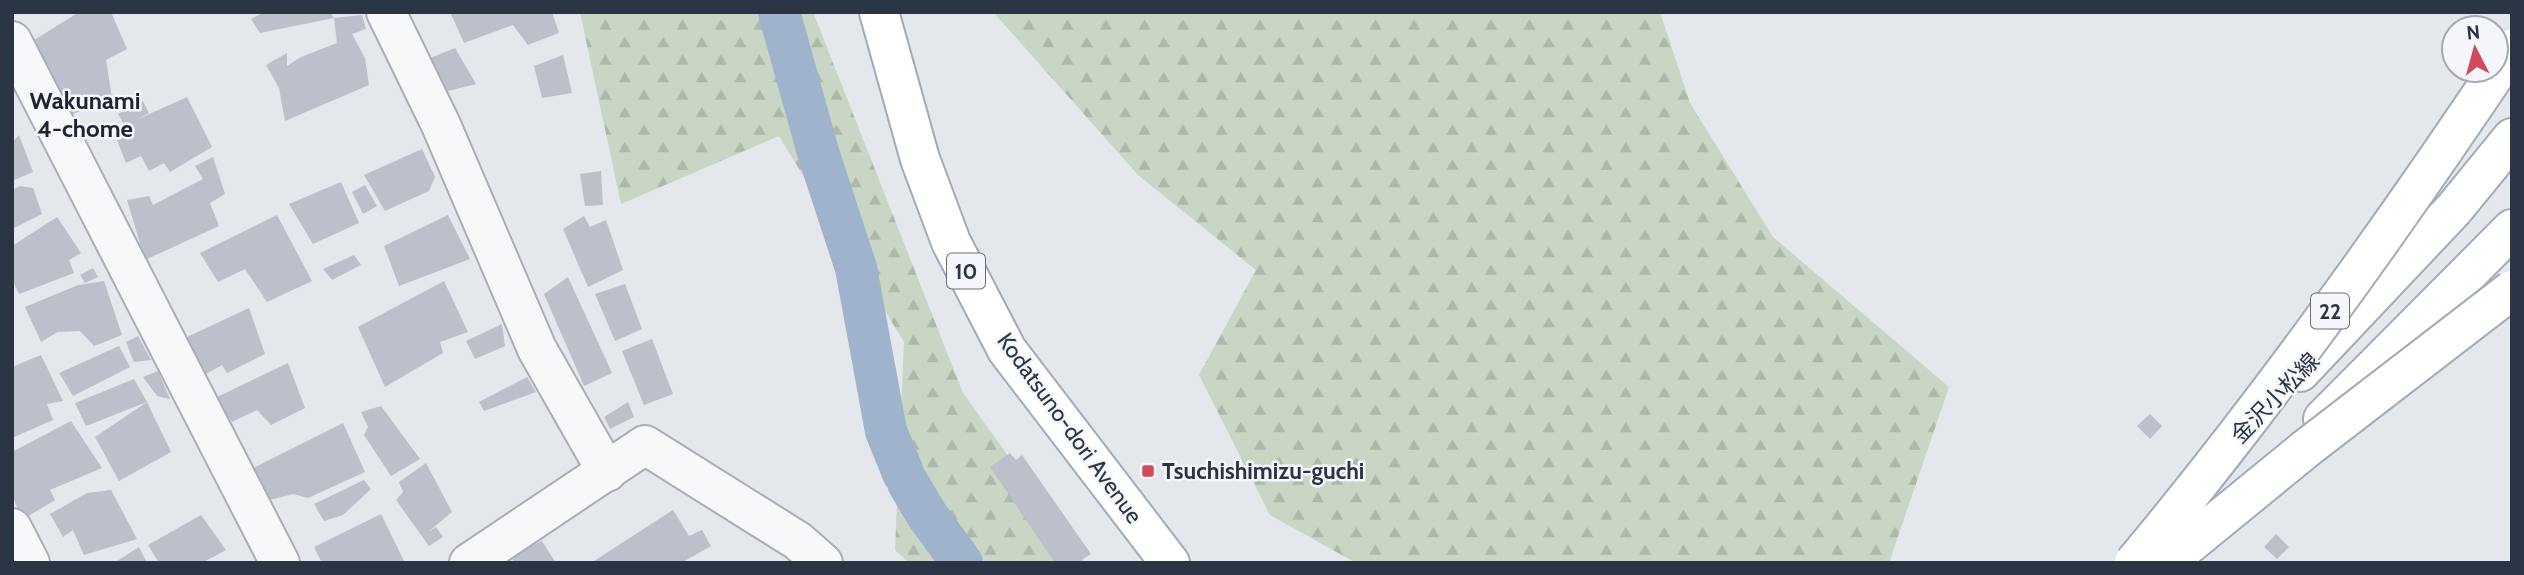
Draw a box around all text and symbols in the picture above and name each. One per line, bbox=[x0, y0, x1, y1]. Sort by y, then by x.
north arrow bbox=[2440, 14, 2510, 84]
text: N bbox=[2465, 20, 2481, 45]
district label: Wakunami 4-chome bbox=[30, 86, 140, 143]
road number: 10 bbox=[947, 254, 985, 288]
road number: 22 bbox=[2311, 294, 2349, 328]
street label: Kodatsuno-dori Avenue bbox=[991, 327, 1149, 529]
street label: 金沢小松線 bbox=[2225, 347, 2325, 449]
place label: Tsuchishimizu-guchi bbox=[1162, 457, 1364, 485]
marker: Tsuchishimizu-guchi bbox=[1140, 463, 1156, 479]

